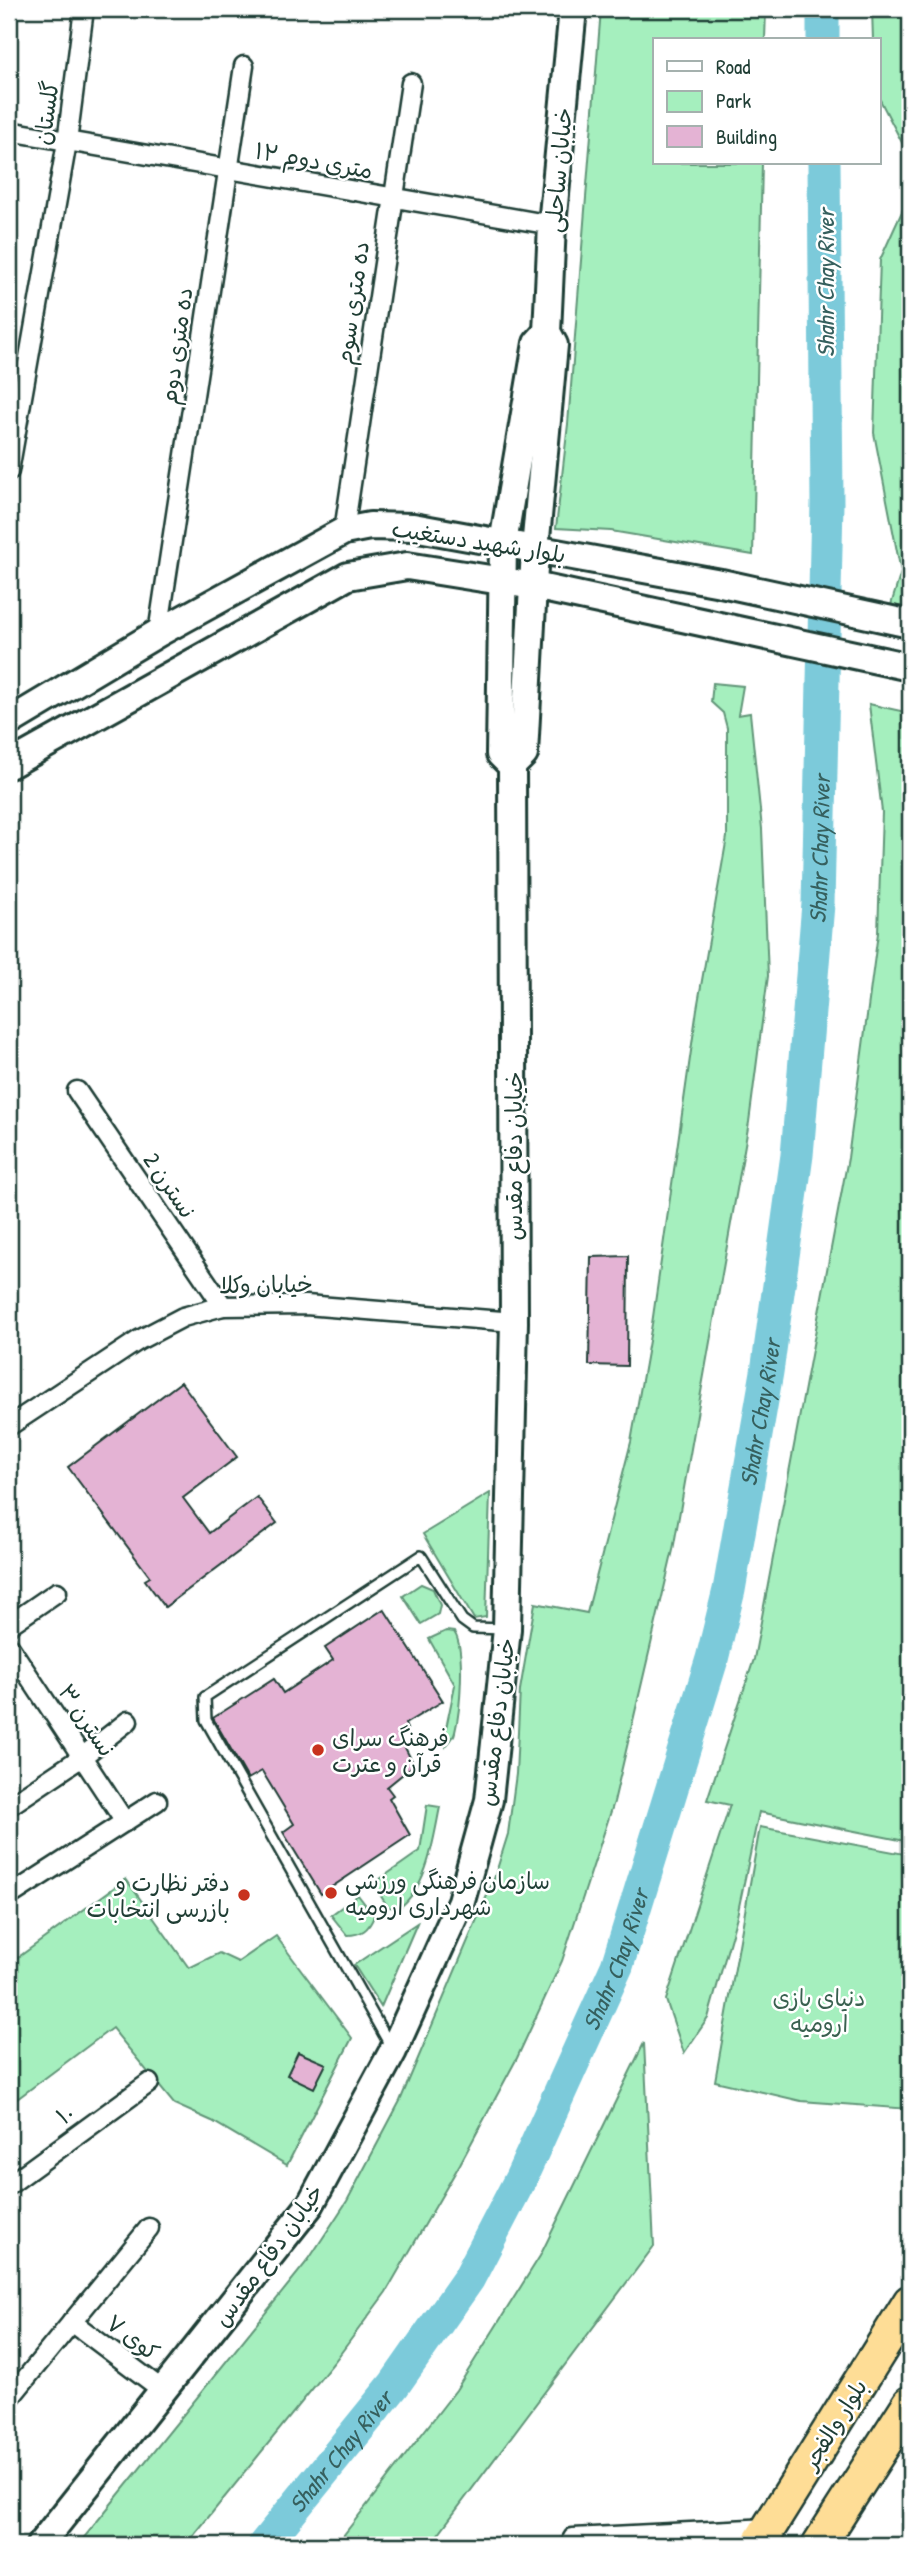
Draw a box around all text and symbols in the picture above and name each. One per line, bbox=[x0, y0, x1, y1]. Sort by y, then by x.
legend bbox=[653, 38, 880, 164]
text: Road bbox=[716, 52, 750, 81]
street label: گلستان bbox=[26, 79, 66, 147]
text: Park bbox=[716, 86, 751, 115]
street label: خیابان ساحلی bbox=[537, 106, 579, 234]
text: Building bbox=[716, 122, 777, 151]
street label: ۱۲ متری دوم bbox=[252, 134, 375, 189]
water label: Shahr Chay River bbox=[809, 206, 842, 357]
street label: ده متری سوم bbox=[328, 239, 378, 367]
street label: ده متری دوم bbox=[152, 285, 203, 407]
street label: بلوار شهید دستغیب bbox=[390, 512, 568, 570]
water label: Shahr Chay River bbox=[800, 772, 837, 924]
street label: خیابان دفاع مقدس bbox=[498, 1071, 530, 1241]
street label: نسترن 2 bbox=[137, 1146, 203, 1224]
street label: خیابان وکلا bbox=[219, 1268, 313, 1300]
water label: Shahr Chay River bbox=[731, 1334, 788, 1488]
street label: خیابان دفاع مقدس bbox=[470, 1636, 523, 1808]
street label: نسترن ۳ bbox=[51, 1678, 123, 1762]
place label: فرهنگ سرای قرآن و عترت bbox=[332, 1722, 449, 1779]
marker: فرهنگ سرای قرآن و عترت bbox=[310, 1742, 326, 1758]
place label: سازمان فرهنگی ورزشی شهرداری ارومیه bbox=[345, 1865, 550, 1922]
place label: دفتر نظارت و بازرسی انتخابات bbox=[87, 1867, 230, 1924]
water label: Shahr Chay River bbox=[574, 1882, 657, 2035]
marker: سازمان فرهنگی ورزشی شهرداری ارومیه bbox=[323, 1885, 339, 1901]
marker: دفتر نظارت و بازرسی انتخابات bbox=[236, 1887, 252, 1903]
park label: دنیای بازی ارومیه bbox=[773, 1982, 865, 2039]
street label: ۱۰ bbox=[49, 2097, 81, 2131]
street label: خیابان دفاع مقدس bbox=[206, 2177, 331, 2333]
street label: کوی ۷ bbox=[100, 2307, 166, 2367]
street label: بلوار والفجر bbox=[793, 2373, 874, 2477]
water label: Shahr Chay River bbox=[281, 2381, 401, 2519]

